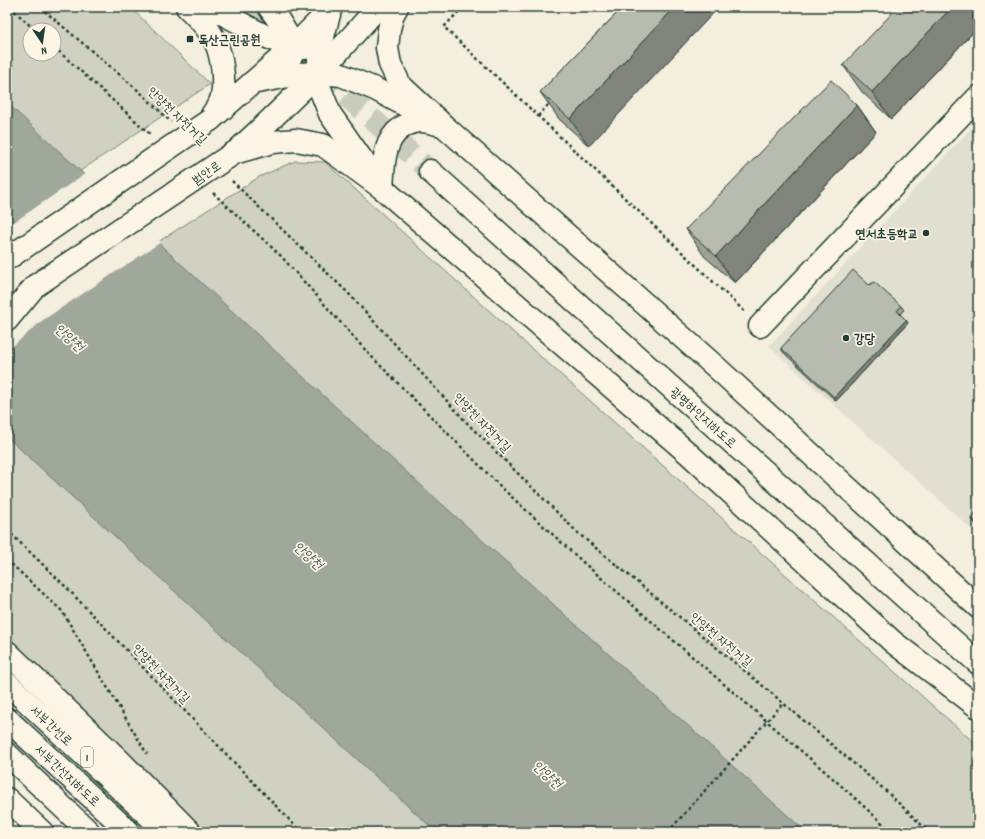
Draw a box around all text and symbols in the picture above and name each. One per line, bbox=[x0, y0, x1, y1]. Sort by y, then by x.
north arrow bbox=[22, 22, 62, 62]
place label: 독산근린공원 bbox=[198, 32, 261, 51]
marker: 독산근린공원 bbox=[185, 34, 195, 44]
text: N bbox=[39, 41, 48, 58]
street label: 안양천 자전거길 bbox=[142, 83, 210, 150]
street label: 범안로 bbox=[189, 157, 226, 191]
place label: 연서초등학교 bbox=[855, 226, 918, 245]
marker: 연서초등학교 bbox=[921, 228, 931, 238]
water label: 안양천 bbox=[49, 320, 89, 358]
place label: 강당 bbox=[854, 331, 875, 350]
marker: 강당 bbox=[841, 333, 851, 343]
street label: 광명하안지하도로 bbox=[665, 384, 740, 454]
street label: 안양천 자전거길 bbox=[448, 390, 515, 458]
water label: 안양천 bbox=[288, 538, 328, 576]
street label: 안양천 자전거길 bbox=[685, 609, 756, 673]
street label: 안양천 자전거길 bbox=[127, 641, 194, 709]
street label: 서부간선로 bbox=[25, 702, 76, 752]
street label: 서부간선지하도로 bbox=[29, 741, 103, 812]
road number: 1 bbox=[81, 747, 93, 767]
water label: 안양천 bbox=[527, 757, 567, 795]

